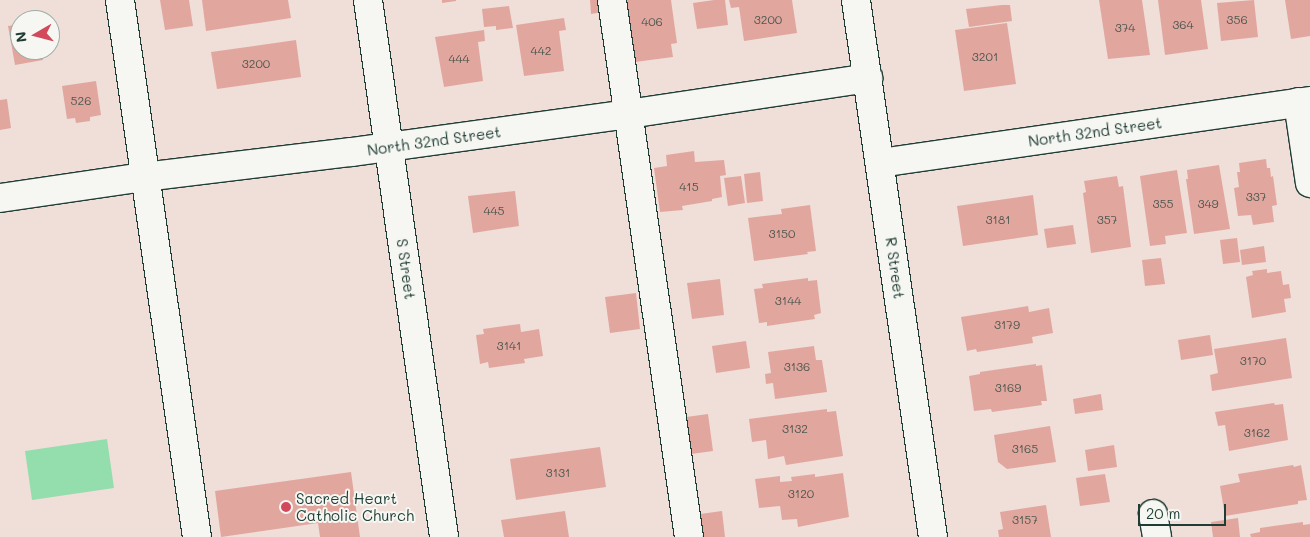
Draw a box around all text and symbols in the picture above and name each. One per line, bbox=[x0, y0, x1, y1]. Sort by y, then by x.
north arrow bbox=[10, 10, 60, 60]
house number: 3200 bbox=[754, 13, 782, 27]
house number: 356 bbox=[1226, 13, 1248, 27]
house number: 406 bbox=[641, 15, 663, 29]
house number: 364 bbox=[1172, 18, 1194, 32]
house number: 374 bbox=[1115, 21, 1135, 35]
text: N bbox=[10, 30, 31, 44]
house number: 442 bbox=[531, 44, 551, 58]
house number: 3201 bbox=[972, 50, 998, 64]
house number: 444 bbox=[448, 52, 470, 66]
house number: 3200 bbox=[242, 57, 270, 71]
house number: 526 bbox=[71, 94, 91, 108]
street label: North 32nd Street bbox=[1027, 114, 1163, 150]
street label: North 32nd Street bbox=[366, 123, 502, 159]
house number: 415 bbox=[679, 180, 699, 194]
house number: 337 bbox=[1246, 190, 1266, 204]
house number: 355 bbox=[1152, 197, 1174, 211]
house number: 349 bbox=[1197, 197, 1219, 211]
house number: 445 bbox=[483, 204, 505, 218]
house number: 3181 bbox=[985, 213, 1011, 227]
house number: 357 bbox=[1097, 213, 1117, 227]
house number: 3150 bbox=[769, 227, 795, 241]
street label: R Street bbox=[882, 236, 908, 300]
street label: S Street bbox=[393, 238, 419, 300]
house number: 3144 bbox=[775, 294, 801, 308]
house number: 3179 bbox=[994, 318, 1020, 332]
house number: 3141 bbox=[497, 339, 521, 353]
house number: 3170 bbox=[1240, 354, 1266, 368]
house number: 3136 bbox=[784, 360, 810, 374]
house number: 3169 bbox=[995, 381, 1021, 395]
house number: 3132 bbox=[782, 422, 808, 436]
house number: 3162 bbox=[1244, 426, 1270, 440]
house number: 3165 bbox=[1012, 442, 1038, 456]
house number: 3131 bbox=[546, 466, 570, 480]
house number: 3120 bbox=[788, 487, 814, 501]
place label: Sacred Heart Catholic Church bbox=[296, 489, 414, 524]
scale bar bbox=[1140, 494, 1228, 526]
marker: Sacred Heart Catholic Church bbox=[280, 501, 292, 513]
text: 20 m bbox=[1146, 503, 1180, 523]
house number: 3157 bbox=[1012, 513, 1038, 527]

